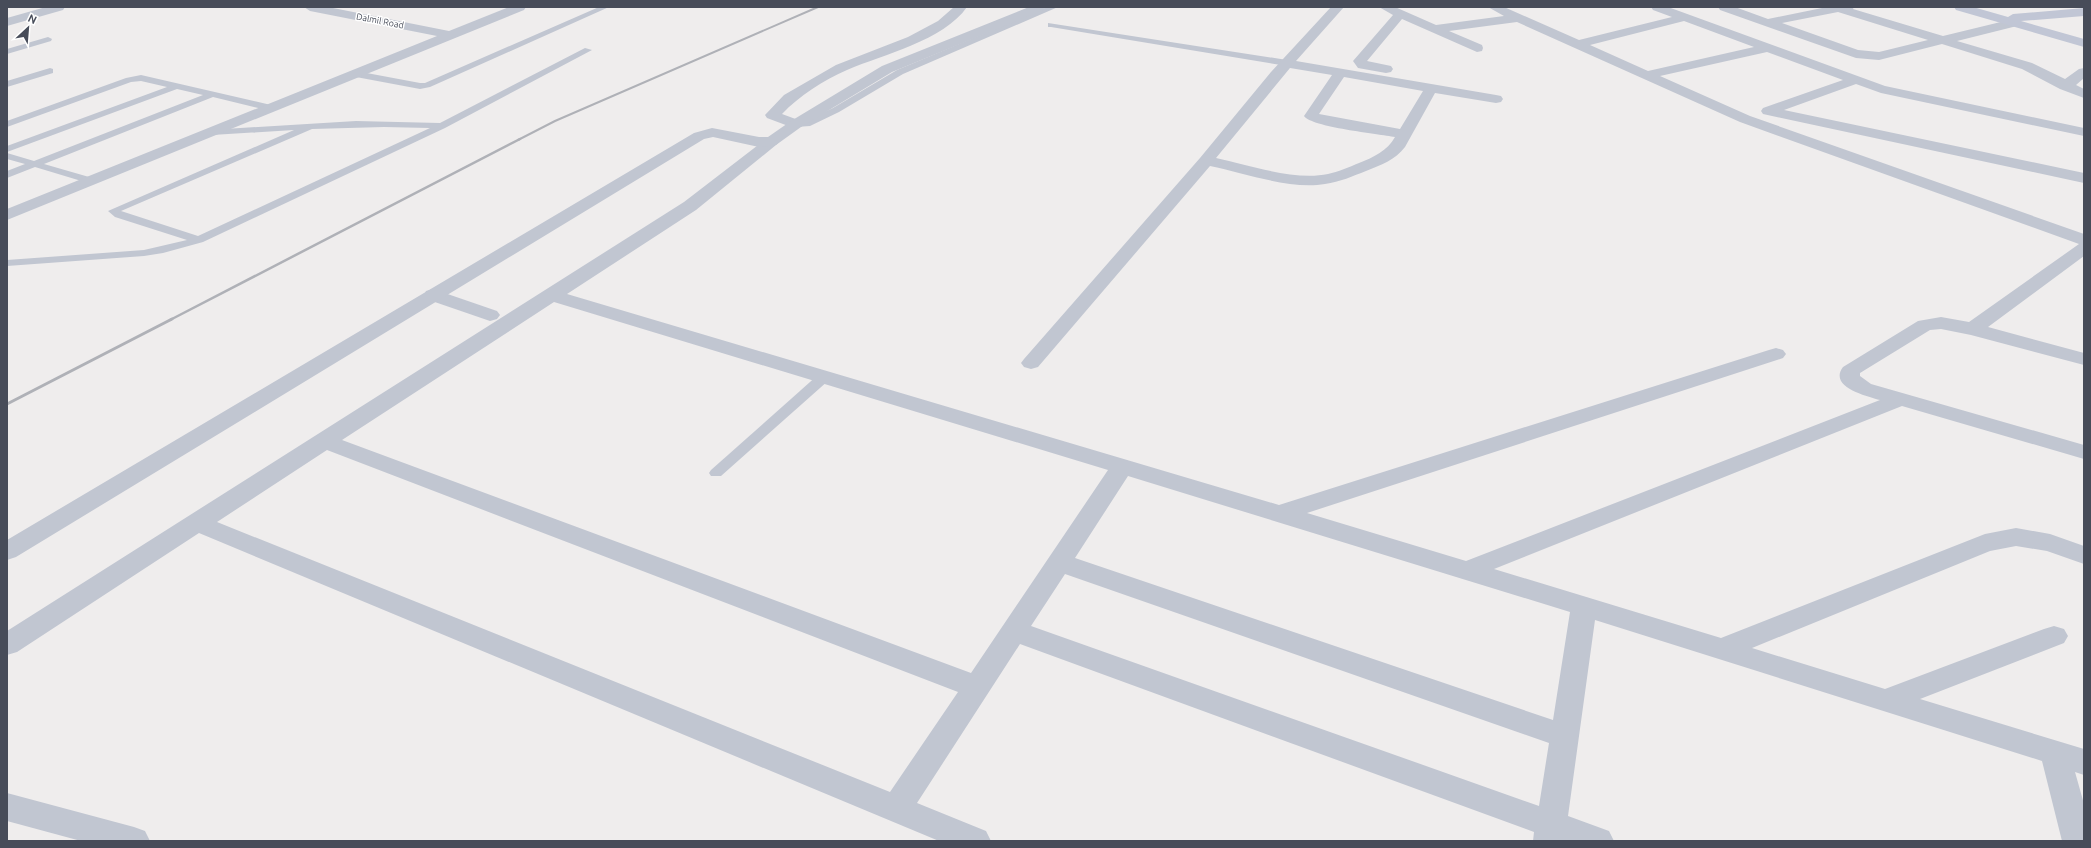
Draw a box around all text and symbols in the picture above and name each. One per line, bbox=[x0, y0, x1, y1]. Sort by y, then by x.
north arrow bbox=[8, 8, 48, 48]
street label: Dalmil Road bbox=[355, 11, 405, 31]
text: N bbox=[26, 12, 39, 26]

